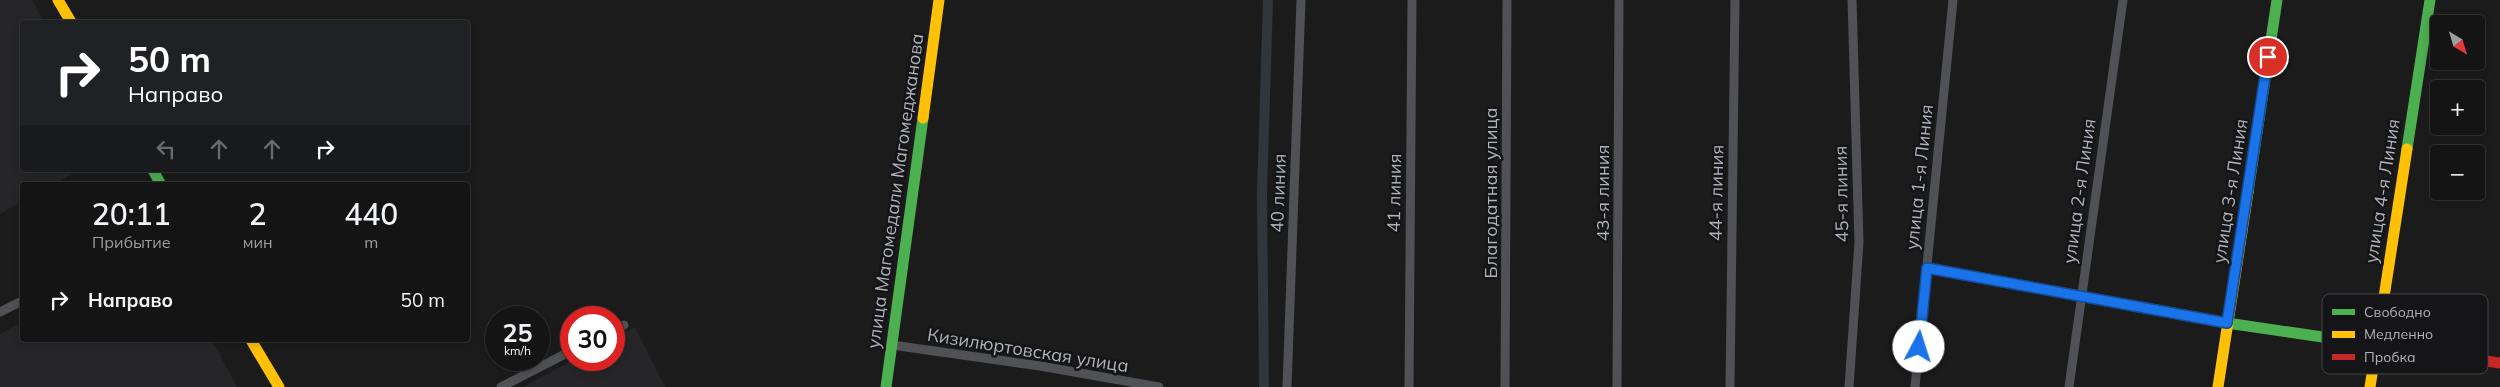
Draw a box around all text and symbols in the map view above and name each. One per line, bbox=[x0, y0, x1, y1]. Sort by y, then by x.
north arrow bbox=[2430, 15, 2485, 70]
map controls bbox=[2430, 15, 2485, 200]
street label: улица Магомедали Магомеджановa bbox=[862, 32, 928, 350]
pin bbox=[2247, 36, 2289, 78]
text: 50 m bbox=[128, 37, 211, 81]
icon: right bbox=[45, 40, 110, 105]
icon: arrive bbox=[2254, 43, 2282, 71]
text: Направо bbox=[128, 80, 223, 108]
button: + bbox=[2430, 80, 2485, 135]
street label: улица 1-я Линия bbox=[1900, 103, 1938, 251]
street label: Благодатная улица bbox=[1479, 107, 1502, 279]
street label: улица 2-я Линия bbox=[2057, 117, 2101, 265]
street label: улица 3-я Линия bbox=[2207, 117, 2253, 265]
street label: улица 4-я Линия bbox=[2359, 117, 2405, 265]
icon: left bbox=[152, 135, 180, 163]
icon: ahead bbox=[205, 135, 233, 163]
icon: ahead bbox=[258, 135, 286, 163]
icon: right bbox=[311, 135, 339, 163]
street label: 43-я линия bbox=[1591, 145, 1614, 241]
street label: 44-я линия bbox=[1704, 145, 1728, 241]
button: − bbox=[2430, 145, 2485, 200]
street label: 45-я линия bbox=[1829, 146, 1853, 242]
street label: 40 линия bbox=[1265, 153, 1291, 233]
street label: 41 линия bbox=[1382, 153, 1406, 233]
text: 20:11 bbox=[92, 195, 171, 233]
text: 2 bbox=[249, 195, 267, 233]
text: 440 bbox=[344, 195, 398, 233]
text: Прибытие bbox=[92, 232, 171, 252]
text: мин bbox=[243, 232, 272, 252]
text: m bbox=[364, 232, 378, 252]
icon: right bbox=[45, 286, 73, 314]
text: Направо bbox=[88, 288, 173, 312]
text: 50 m bbox=[401, 288, 445, 312]
legend bbox=[2322, 294, 2488, 374]
text: Свободно bbox=[2364, 303, 2431, 321]
speed limit sign: 30 bbox=[560, 306, 625, 371]
text: 25 bbox=[502, 317, 533, 348]
position arrow bbox=[1892, 320, 1944, 372]
street label: Кизилюртовская улица bbox=[926, 323, 1130, 377]
text: Медленно bbox=[2364, 325, 2433, 343]
text: km/h bbox=[504, 343, 531, 358]
text: Пробка bbox=[2364, 348, 2416, 366]

